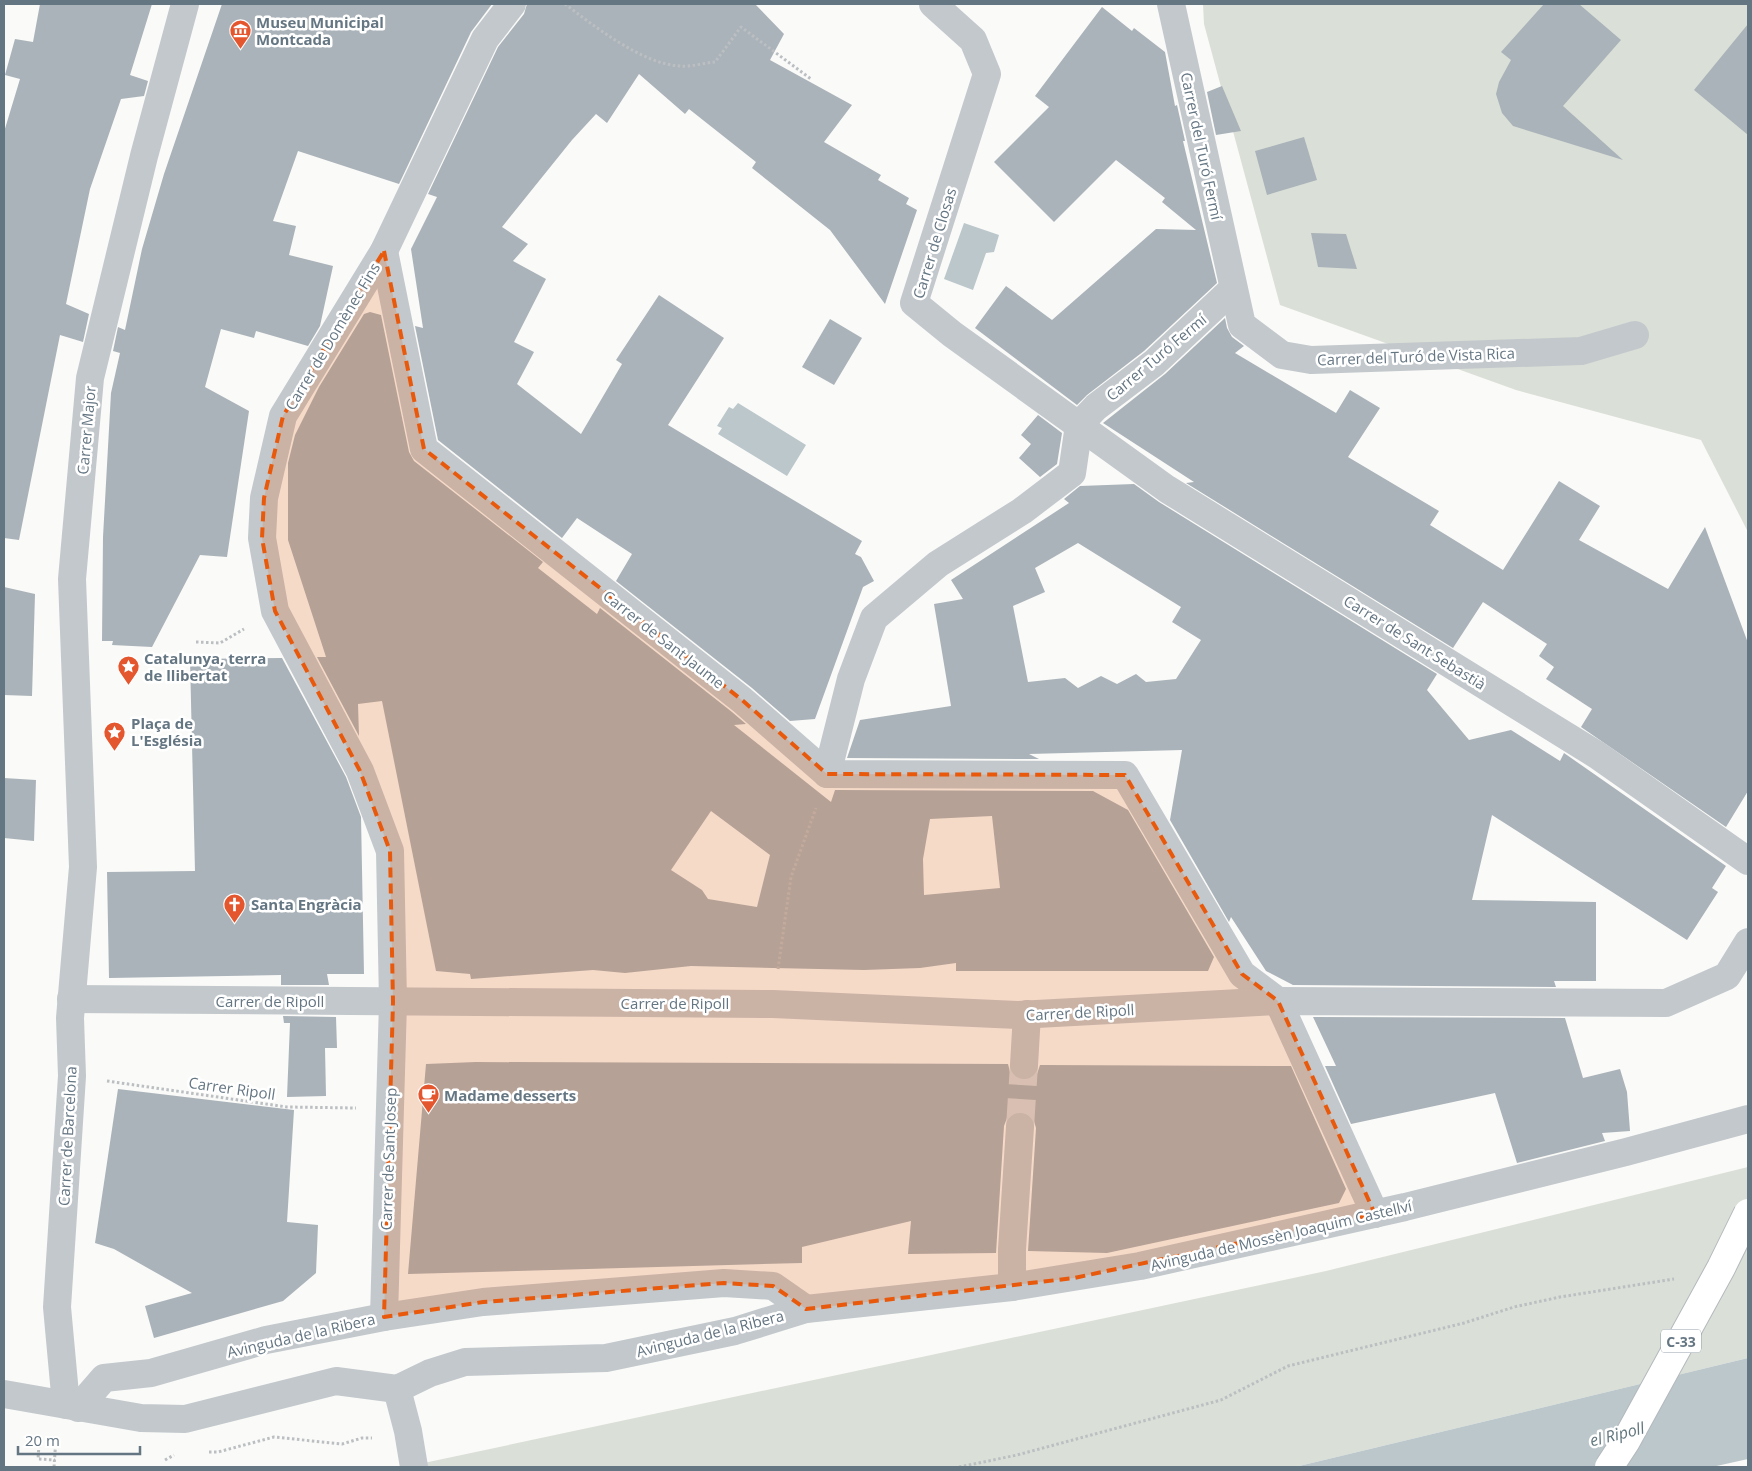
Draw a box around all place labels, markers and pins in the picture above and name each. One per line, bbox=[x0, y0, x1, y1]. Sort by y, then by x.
place label: Museu Municipal Montcada bbox=[256, 12, 384, 49]
museum icon: Museu Municipal Montcada bbox=[228, 19, 252, 50]
place label: Catalunya, terra de llibertat bbox=[144, 648, 266, 685]
place icon: Catalunya, terra de llibertat bbox=[116, 655, 140, 686]
place label: Plaça de L'Església bbox=[131, 713, 202, 750]
place icon: Plaça de L'Església bbox=[103, 720, 127, 751]
church icon: Santa Engràcia bbox=[223, 892, 247, 923]
place label: Santa Engràcia bbox=[251, 894, 362, 914]
cafe icon: Madame desserts bbox=[416, 1083, 440, 1114]
place label: Madame desserts bbox=[444, 1085, 576, 1105]

